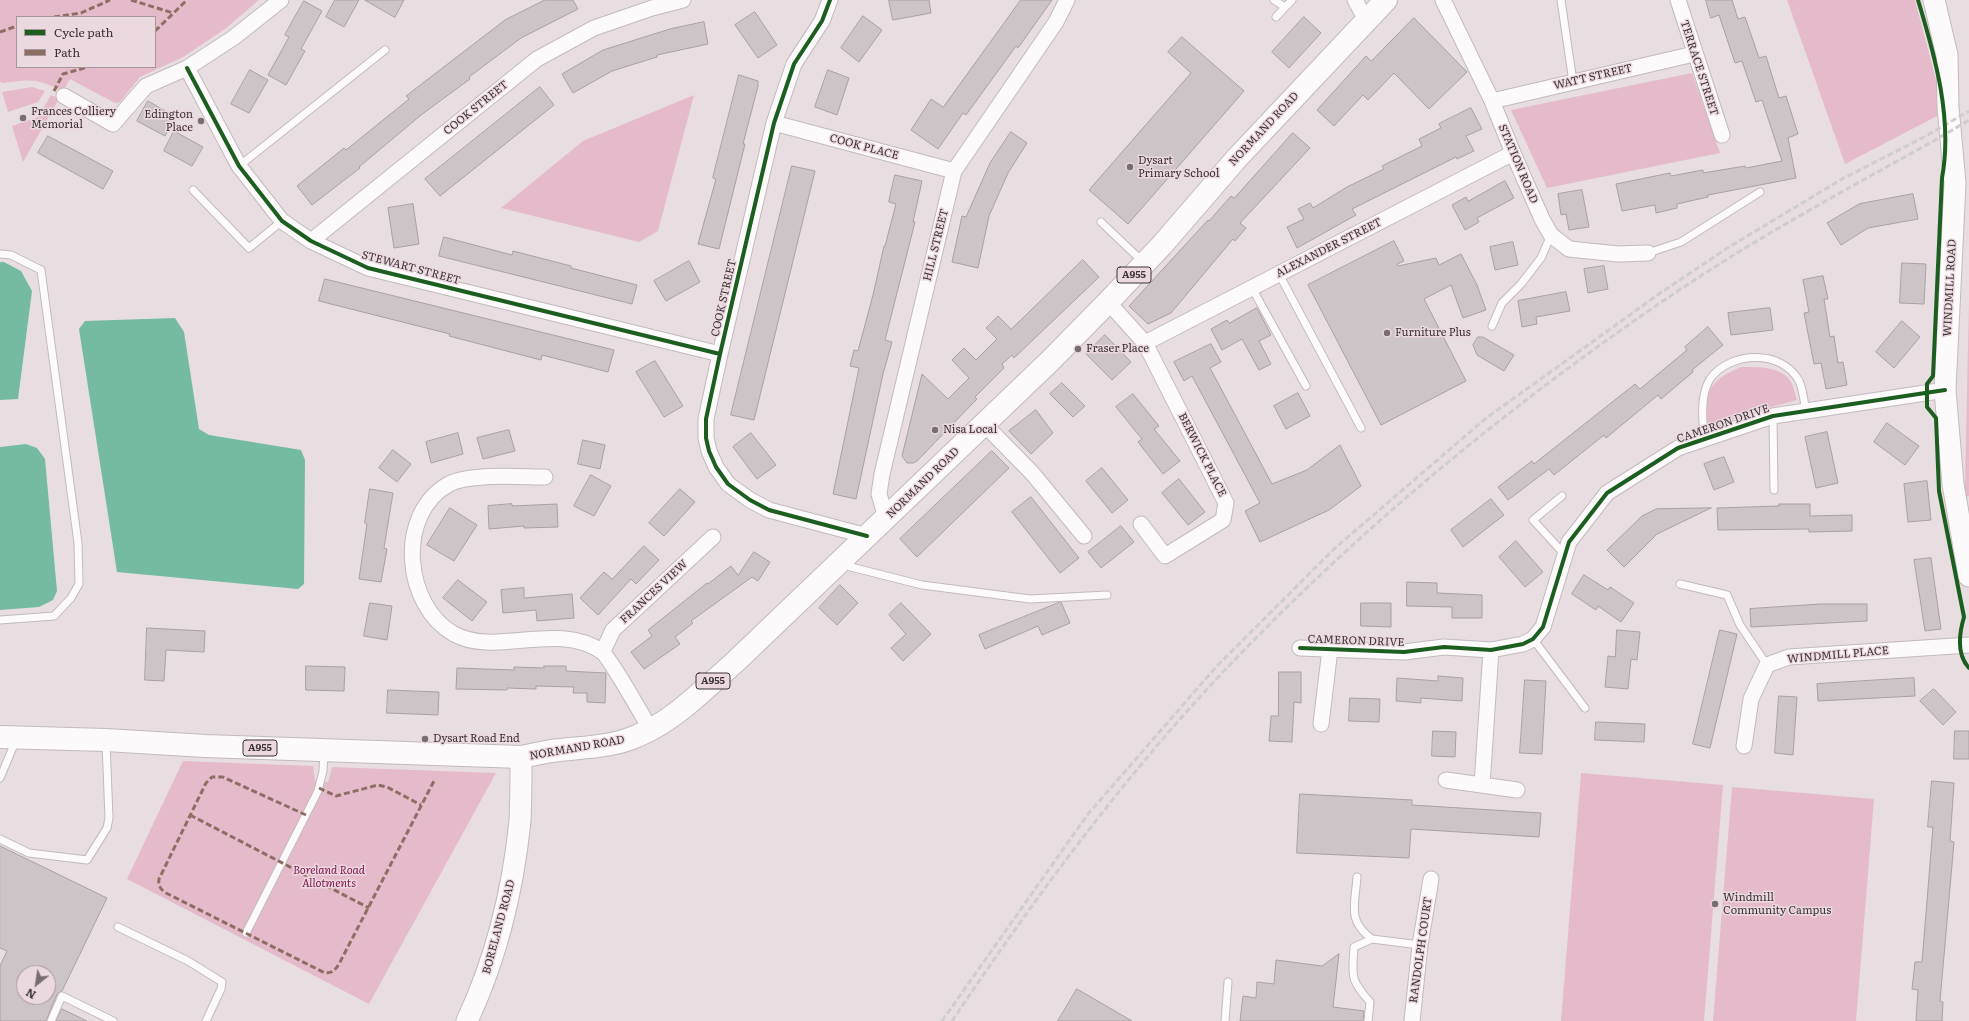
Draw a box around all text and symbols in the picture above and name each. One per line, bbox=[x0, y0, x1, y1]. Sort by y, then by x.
legend bbox=[16, 16, 156, 68]
street label: TERRACE STREET bbox=[1677, 18, 1721, 118]
text: Cycle path bbox=[54, 23, 114, 41]
text: Path bbox=[54, 43, 80, 61]
street label: WATT STREET bbox=[1552, 62, 1634, 92]
street label: COOK STREET bbox=[441, 78, 511, 138]
street label: NORMAND ROAD bbox=[1226, 89, 1302, 169]
place label: Frances Colliery Memorial bbox=[31, 105, 116, 131]
place label: Edington Place bbox=[144, 108, 193, 134]
marker: Frances Colliery Memorial bbox=[18, 113, 28, 123]
marker: Edington Place bbox=[196, 116, 206, 126]
street label: STATION ROAD bbox=[1495, 122, 1541, 206]
street label: COOK PLACE bbox=[828, 131, 900, 163]
place label: Dysart Primary School bbox=[1138, 154, 1219, 180]
marker: Dysart Primary School bbox=[1125, 162, 1135, 172]
street label: HILL STREET bbox=[921, 207, 951, 283]
street label: ALEXANDER STREET bbox=[1274, 216, 1384, 280]
street label: WINDMILL ROAD bbox=[1941, 239, 1959, 337]
street label: STEWART STREET bbox=[360, 248, 462, 288]
street label: COOK STREET bbox=[709, 258, 739, 338]
road number: A955 bbox=[1117, 267, 1151, 283]
place label: Furniture Plus bbox=[1395, 326, 1471, 340]
marker: Furniture Plus bbox=[1382, 328, 1392, 338]
place label: Fraser Place bbox=[1086, 342, 1149, 356]
marker: Fraser Place bbox=[1073, 344, 1083, 354]
street label: CAMERON DRIVE bbox=[1675, 402, 1771, 446]
street label: BERWICK PLACE bbox=[1175, 411, 1229, 499]
place label: Nisa Local bbox=[943, 423, 997, 437]
marker: Nisa Local bbox=[930, 425, 940, 435]
street label: NORMAND ROAD bbox=[884, 445, 962, 521]
street label: FRANCES VIEW bbox=[618, 557, 690, 627]
street label: CAMERON DRIVE bbox=[1307, 633, 1405, 649]
street label: WINDMILL PLACE bbox=[1787, 644, 1889, 666]
road number: A955 bbox=[696, 673, 730, 689]
place label: Dysart Road End bbox=[433, 732, 520, 746]
street label: NORMAND ROAD bbox=[528, 733, 626, 763]
marker: Dysart Road End bbox=[420, 734, 430, 744]
road number: A955 bbox=[243, 740, 277, 756]
park label: Boreland Road Allotments bbox=[293, 864, 365, 890]
street label: BORELAND ROAD bbox=[480, 878, 518, 976]
place label: Windmill Community Campus bbox=[1723, 891, 1831, 917]
street label: RANDOLPH COURT bbox=[1407, 896, 1435, 1004]
marker: Windmill Community Campus bbox=[1710, 899, 1720, 909]
north arrow bbox=[16, 965, 56, 1005]
text: N bbox=[23, 985, 39, 1004]

